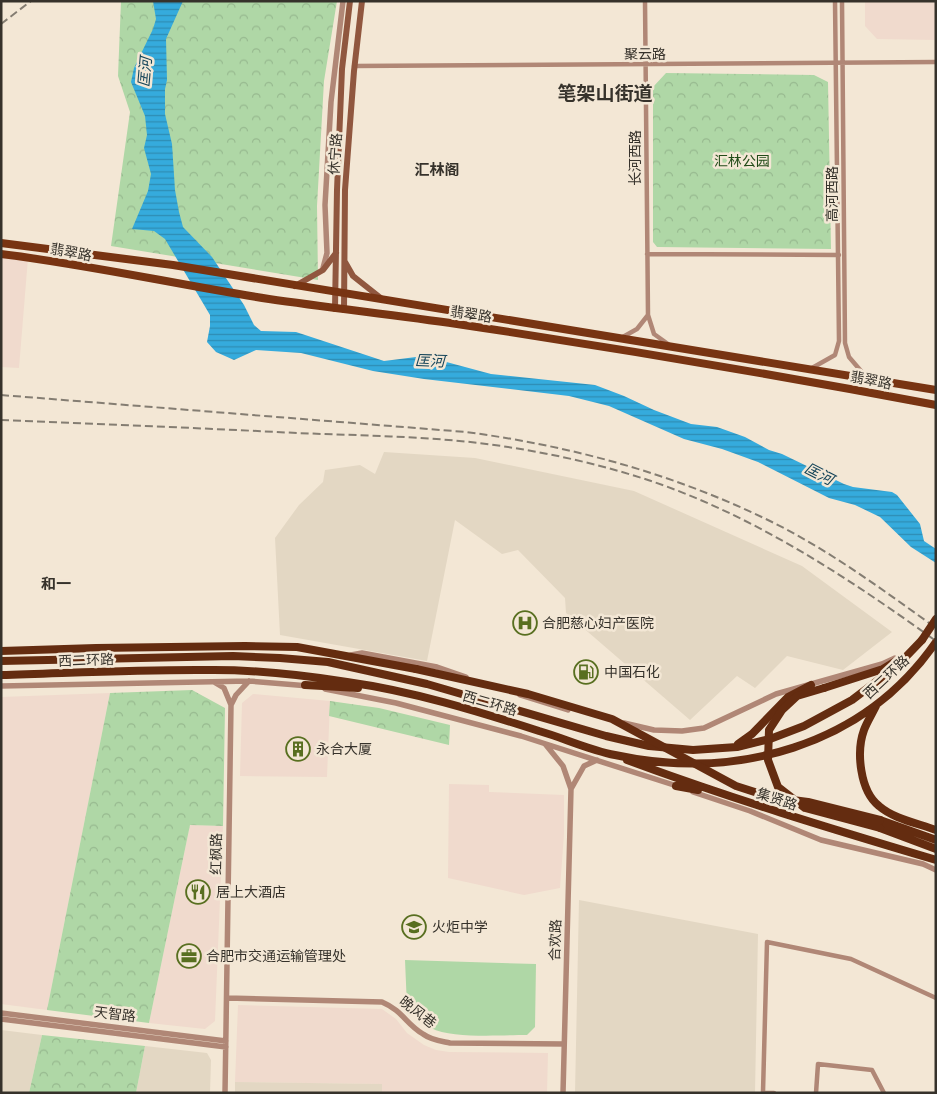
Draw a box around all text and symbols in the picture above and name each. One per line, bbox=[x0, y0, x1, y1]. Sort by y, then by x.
street label: 聚云路 bbox=[624, 44, 666, 63]
water label: 匡河 bbox=[133, 53, 157, 88]
district label: 笔架山街道 bbox=[557, 80, 653, 106]
street label: 长河西路 bbox=[625, 130, 644, 186]
street label: 休宁路 bbox=[324, 132, 345, 176]
park label: 汇林公园 bbox=[714, 151, 770, 170]
district label: 汇林阁 bbox=[414, 159, 460, 180]
street label: 高河西路 bbox=[822, 166, 841, 222]
street label: 翡翠路 bbox=[49, 239, 93, 265]
street label: 翡翠路 bbox=[449, 301, 493, 326]
water label: 匡河 bbox=[415, 349, 448, 372]
street label: 翡翠路 bbox=[849, 366, 894, 393]
water label: 匡河 bbox=[801, 457, 840, 491]
district label: 和一 bbox=[41, 573, 71, 594]
hospital icon: 合肥慈心妇产医院 bbox=[512, 610, 538, 636]
place label: 合肥慈心妇产医院 bbox=[542, 613, 654, 632]
street label: 西二环路 bbox=[58, 649, 114, 670]
street label: 西二环路 bbox=[859, 651, 913, 703]
fuel station icon: 中国石化 bbox=[573, 659, 599, 685]
place label: 中国石化 bbox=[604, 662, 660, 681]
street label: 西二环路 bbox=[461, 686, 520, 719]
building icon: 永合大厦 bbox=[285, 736, 311, 762]
place label: 永合大厦 bbox=[316, 739, 372, 758]
street label: 集贤路 bbox=[754, 783, 800, 814]
street label: 红枫路 bbox=[206, 833, 225, 875]
restaurant icon: 居上大酒店 bbox=[185, 879, 211, 905]
place label: 居上大酒店 bbox=[216, 882, 286, 901]
school or university icon: 火炬中学 bbox=[401, 914, 427, 940]
place label: 火炬中学 bbox=[432, 917, 488, 936]
street label: 合欢路 bbox=[544, 919, 565, 961]
office icon: 合肥市交通运输管理处 bbox=[176, 943, 202, 969]
place label: 合肥市交通运输管理处 bbox=[206, 946, 346, 965]
street label: 晚风巷 bbox=[396, 991, 441, 1032]
street label: 天智路 bbox=[93, 1002, 137, 1025]

